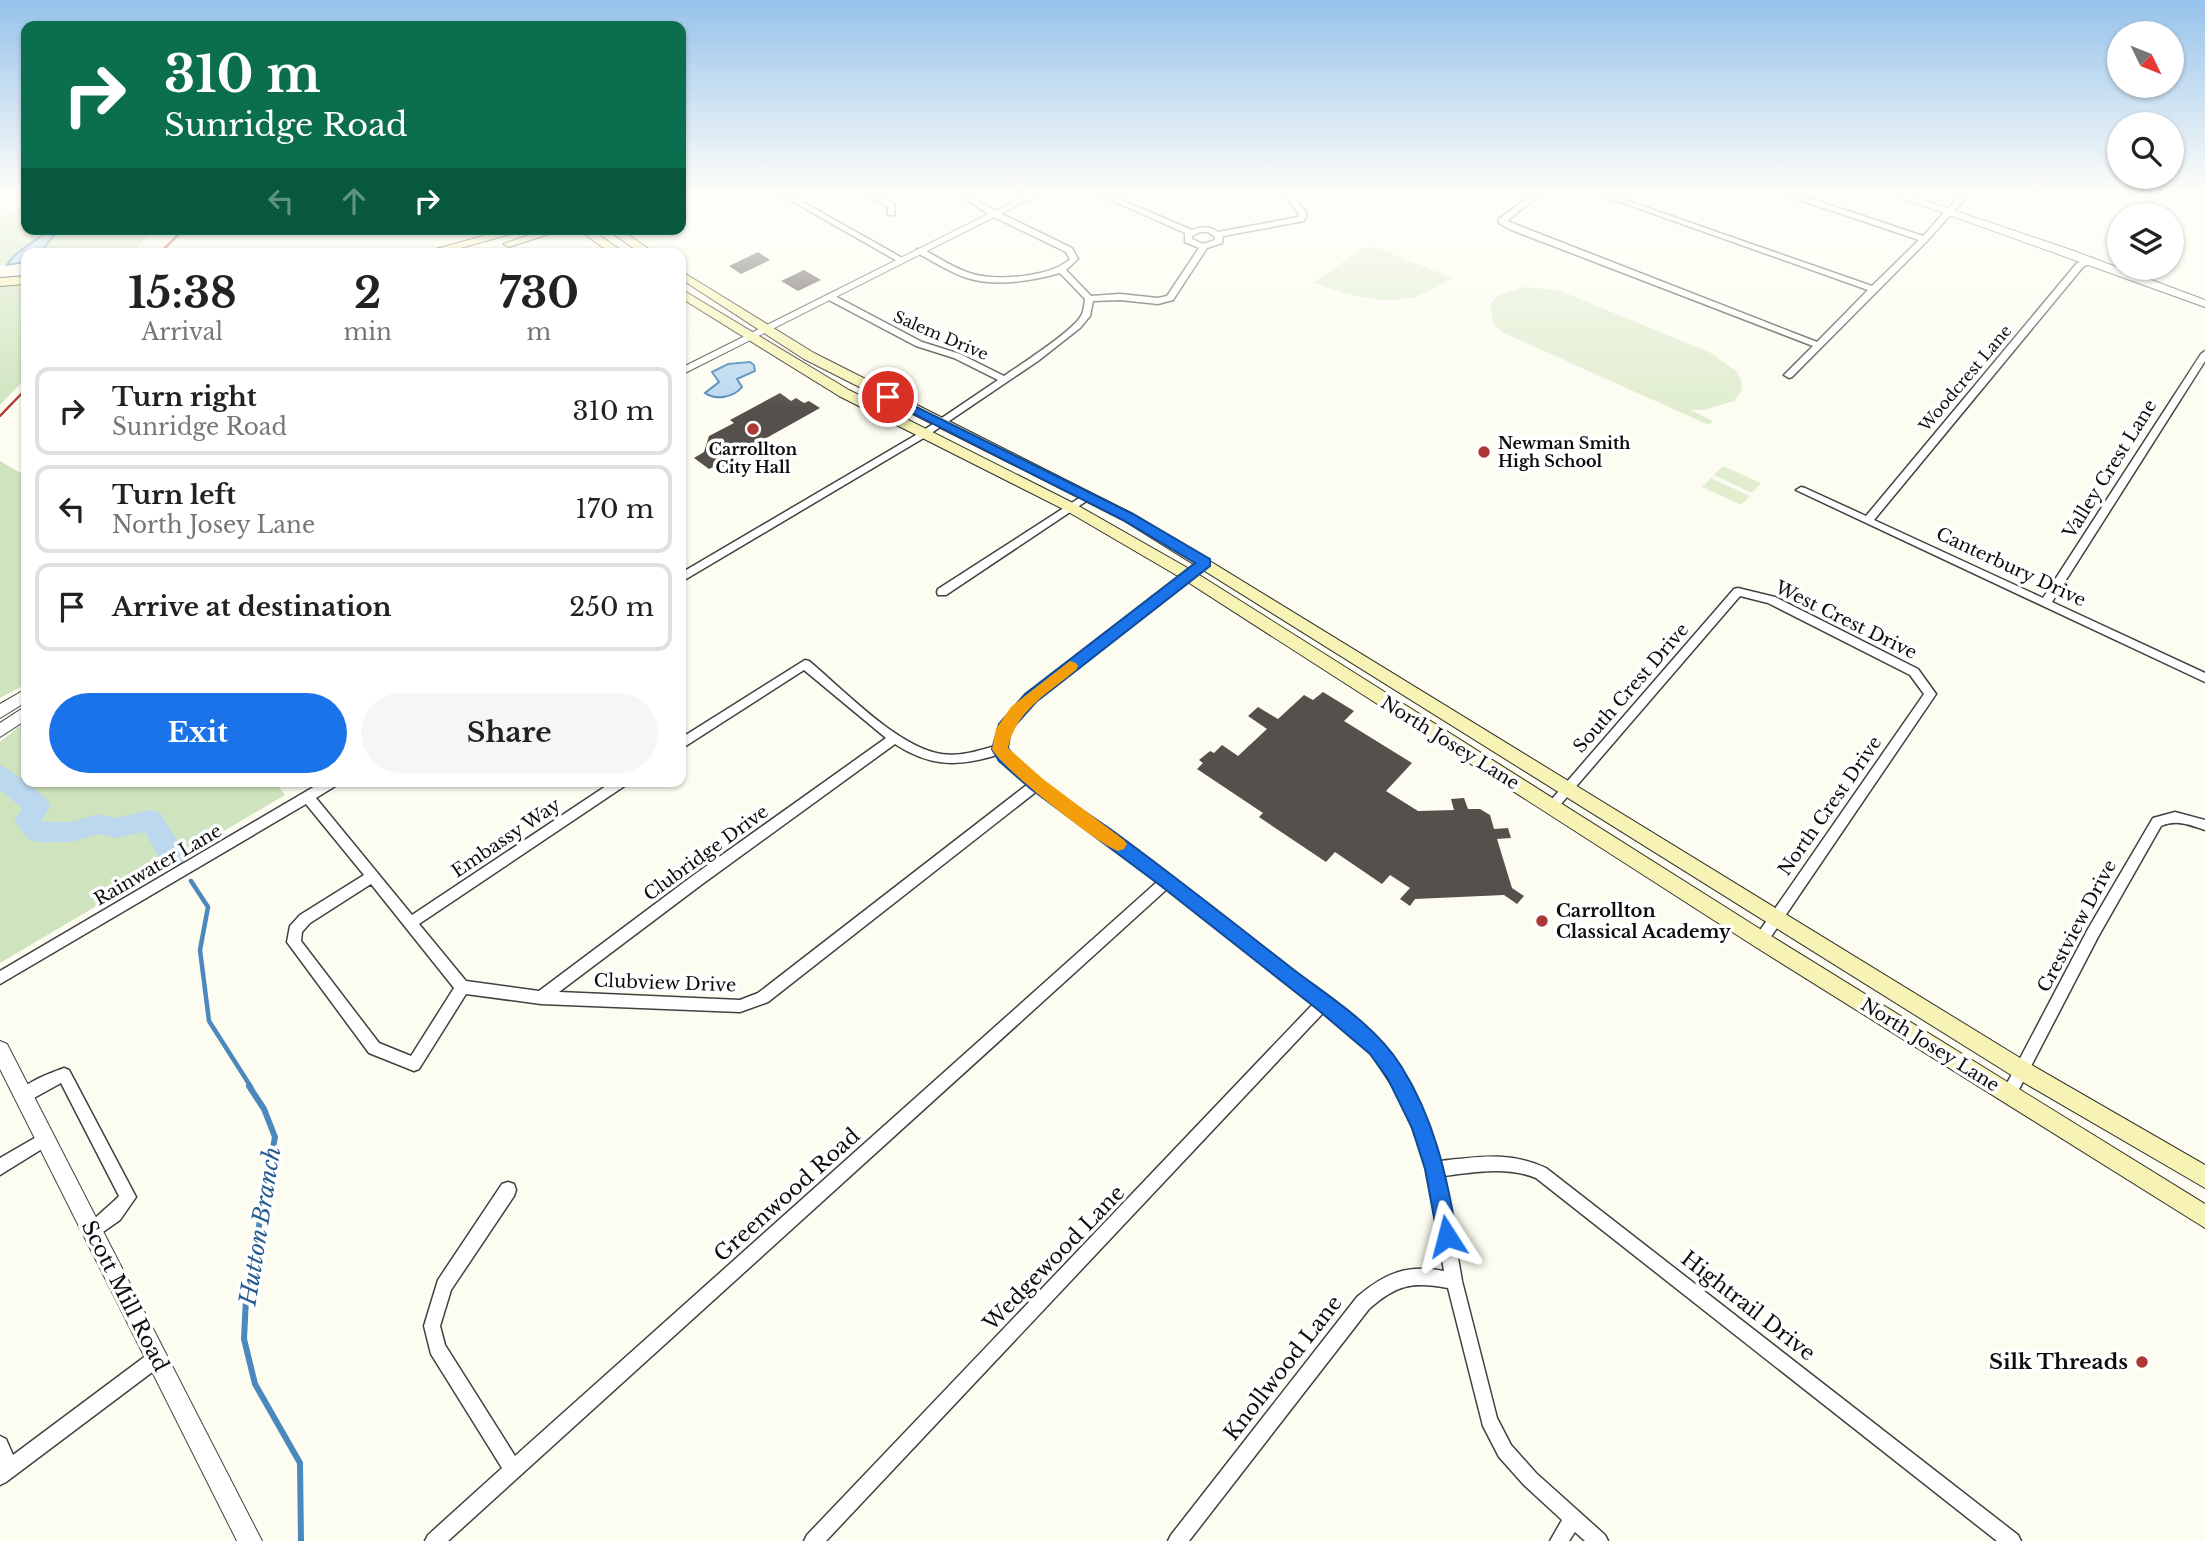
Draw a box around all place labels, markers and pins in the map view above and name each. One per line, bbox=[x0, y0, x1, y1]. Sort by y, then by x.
pin bbox=[858, 367, 918, 427]
marker: Carrollton City Hall bbox=[745, 421, 761, 437]
place label: Newman Smith High School bbox=[1498, 433, 1631, 471]
place label: Carrollton City Hall bbox=[709, 439, 798, 477]
marker: Newman Smith High School bbox=[1476, 444, 1492, 460]
place label: Carrollton Classical Academy bbox=[1556, 900, 1731, 943]
marker: Carrollton Classical Academy bbox=[1534, 913, 1550, 929]
place label: Silk Threads bbox=[1989, 1349, 2128, 1375]
marker: Silk Threads bbox=[2134, 1354, 2150, 1370]

